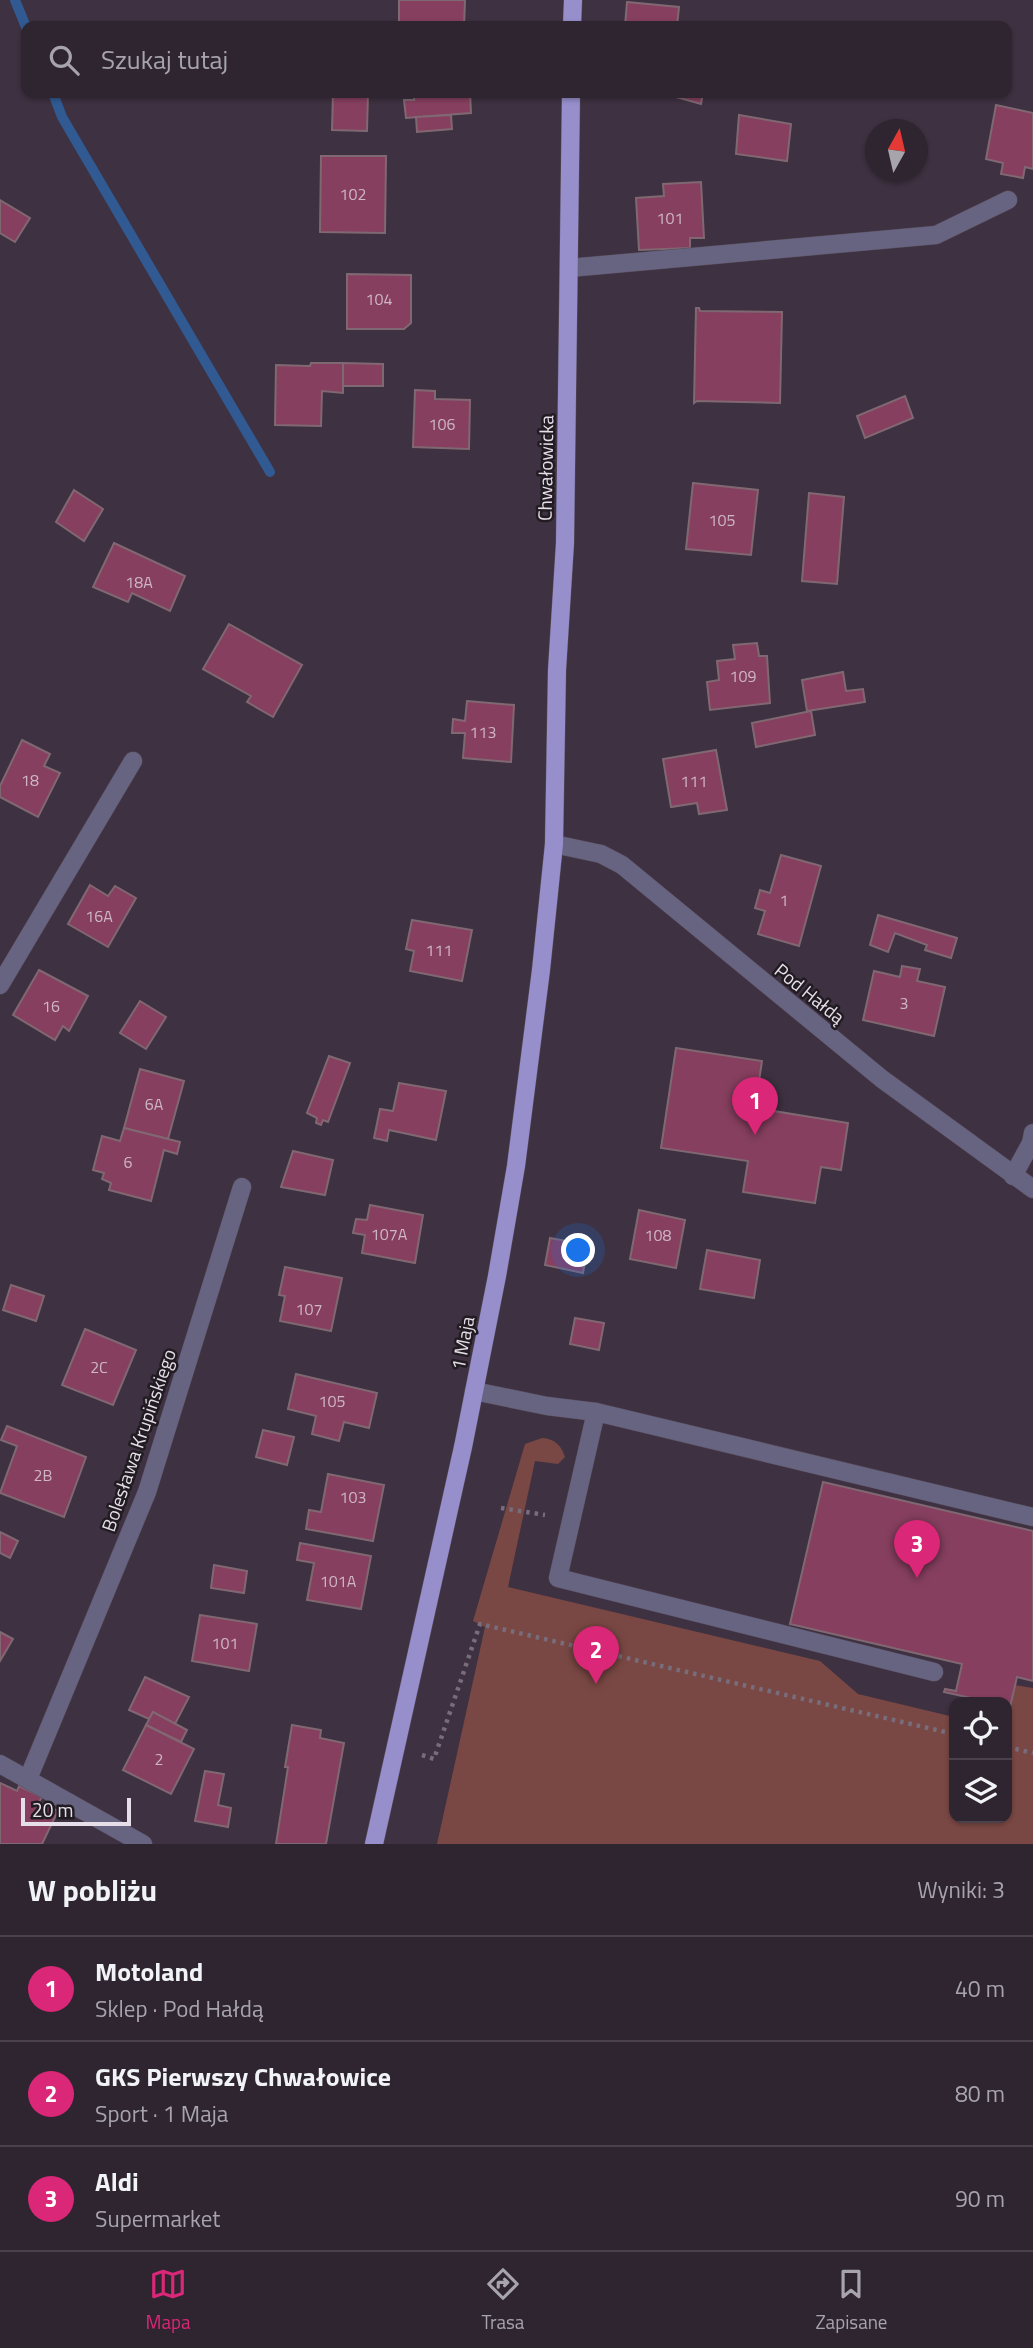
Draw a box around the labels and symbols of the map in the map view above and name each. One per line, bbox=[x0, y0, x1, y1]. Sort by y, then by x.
north arrow bbox=[865, 119, 928, 182]
house number: 102 bbox=[340, 182, 366, 206]
house number: 101 bbox=[657, 206, 683, 230]
house number: 104 bbox=[366, 287, 392, 311]
house number: 106 bbox=[429, 412, 455, 436]
street label: Chwałowicka bbox=[530, 414, 560, 521]
house number: 105 bbox=[709, 508, 735, 532]
house number: 18A bbox=[125, 570, 153, 594]
house number: 109 bbox=[730, 664, 756, 688]
house number: 113 bbox=[470, 720, 496, 744]
house number: 18 bbox=[21, 768, 39, 792]
house number: 111 bbox=[681, 769, 707, 793]
house number: 1 bbox=[780, 888, 788, 912]
house number: 16A bbox=[85, 904, 113, 928]
house number: 111 bbox=[426, 938, 452, 962]
street label: Pod Hałdą bbox=[769, 956, 852, 1031]
house number: 3 bbox=[900, 991, 908, 1015]
house number: 16 bbox=[42, 994, 60, 1018]
pin: 1 bbox=[732, 1077, 778, 1135]
house number: 6A bbox=[145, 1092, 164, 1116]
house number: 6 bbox=[124, 1150, 133, 1174]
house number: 107A bbox=[371, 1222, 408, 1246]
house number: 108 bbox=[645, 1223, 671, 1247]
your location bbox=[561, 1233, 595, 1267]
house number: 107 bbox=[296, 1297, 322, 1321]
street label: 1 Maja bbox=[443, 1313, 481, 1372]
street label: Bolesława Krupińskiego bbox=[93, 1345, 183, 1535]
house number: 2C bbox=[90, 1355, 108, 1379]
house number: 105 bbox=[319, 1389, 345, 1413]
house number: 2B bbox=[34, 1463, 53, 1487]
house number: 103 bbox=[340, 1485, 366, 1509]
pin: 3 bbox=[894, 1520, 940, 1578]
house number: 101A bbox=[320, 1569, 357, 1593]
pin: 2 bbox=[573, 1626, 619, 1684]
house number: 101 bbox=[212, 1631, 238, 1655]
house number: 2 bbox=[155, 1747, 163, 1771]
scale bar bbox=[21, 1795, 131, 1827]

